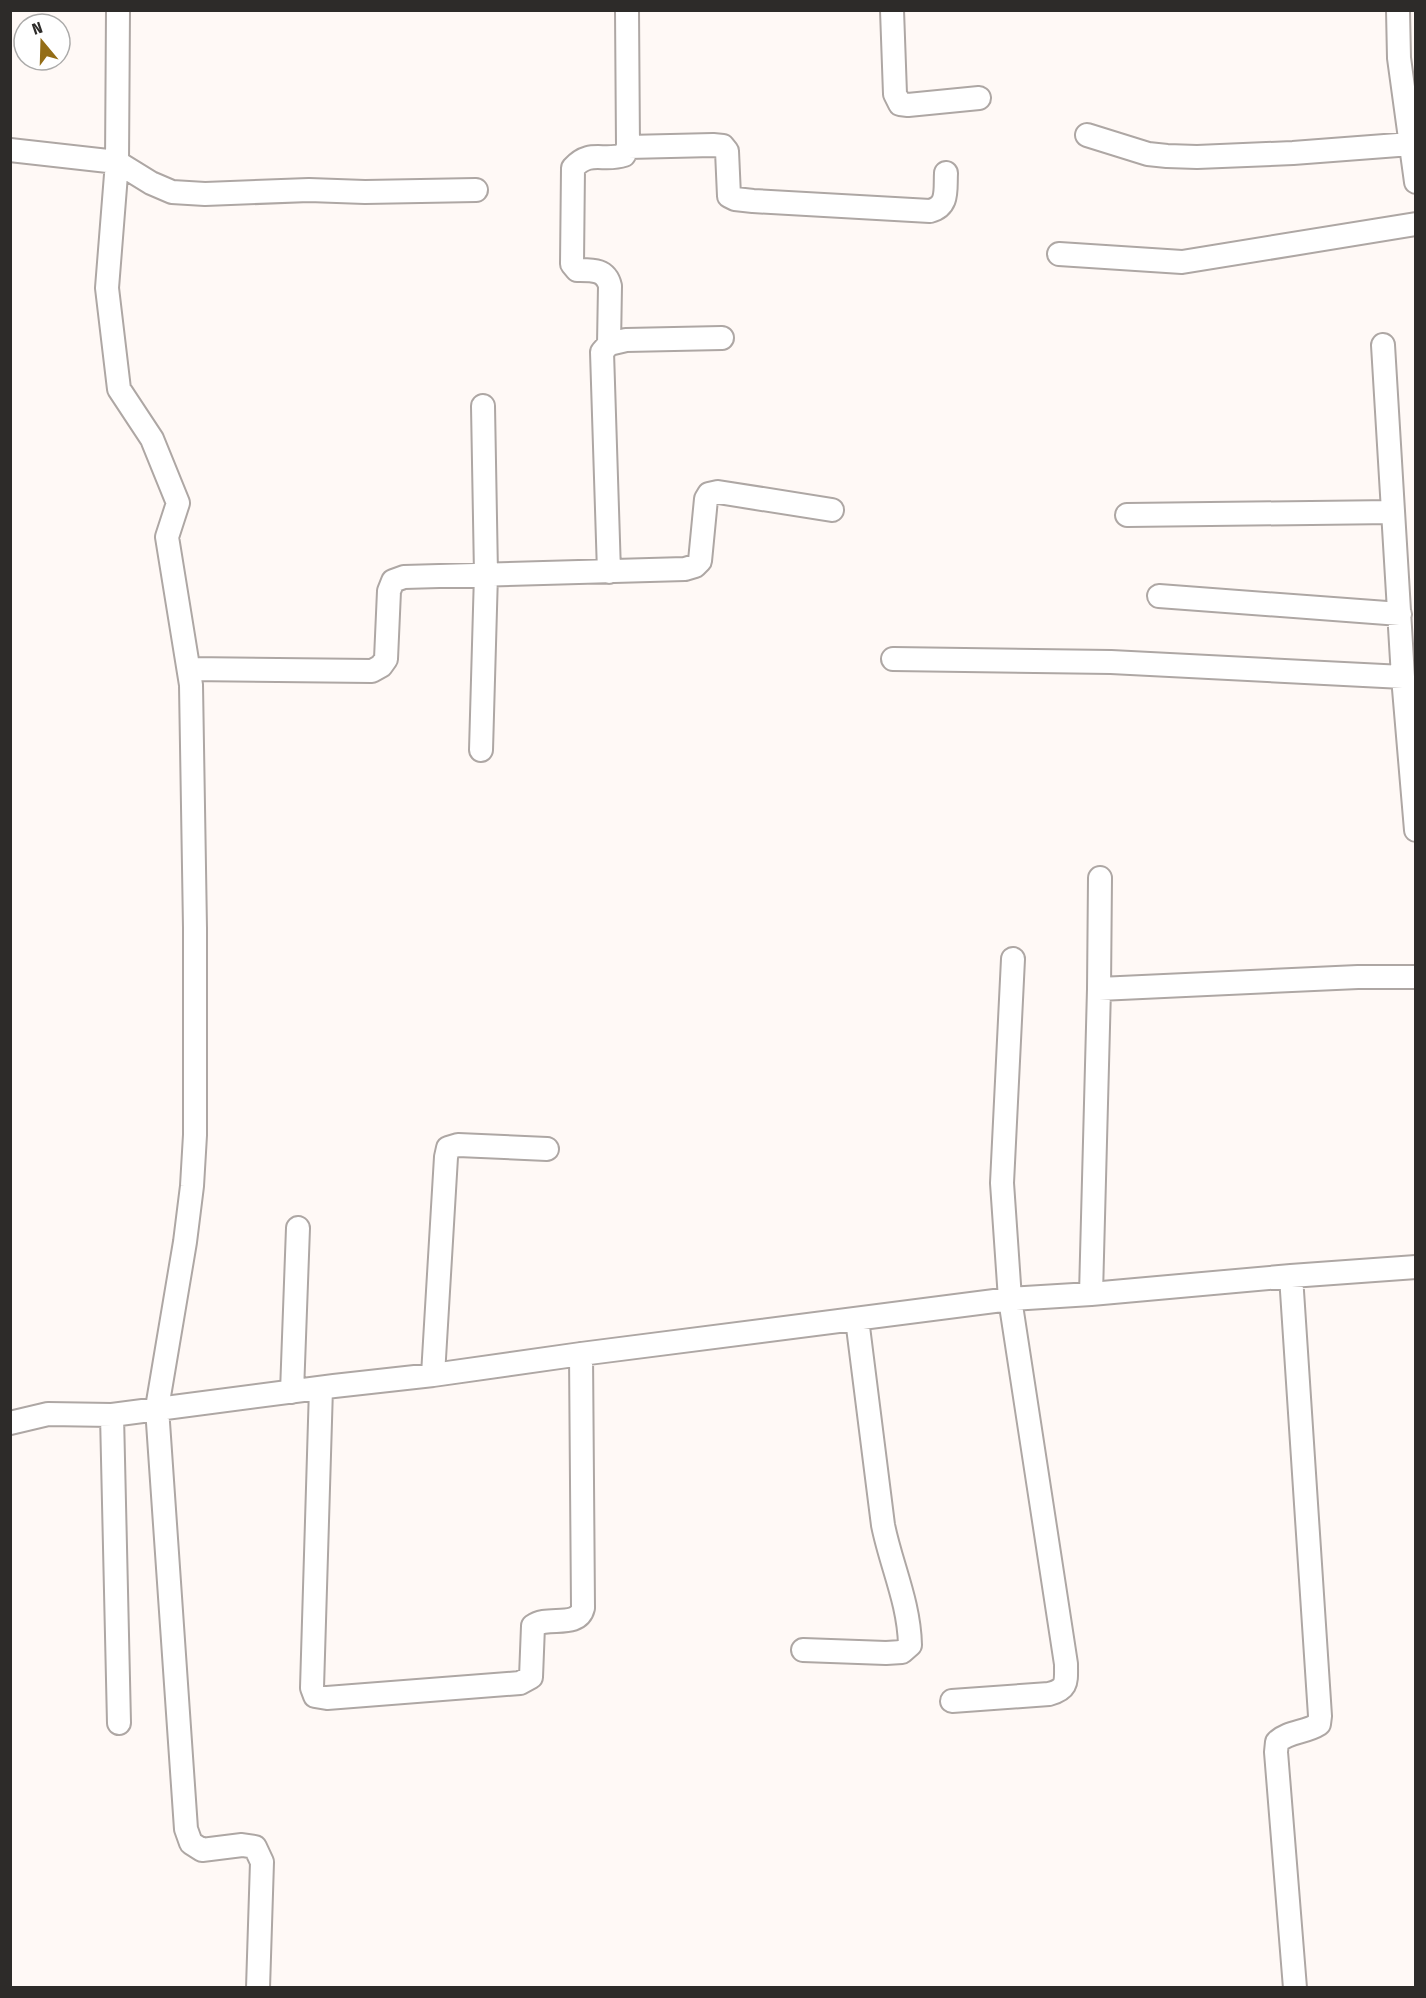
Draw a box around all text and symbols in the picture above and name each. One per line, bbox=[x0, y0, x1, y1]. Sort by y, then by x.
north arrow bbox=[12, 12, 72, 72]
text: N bbox=[30, 18, 45, 39]

